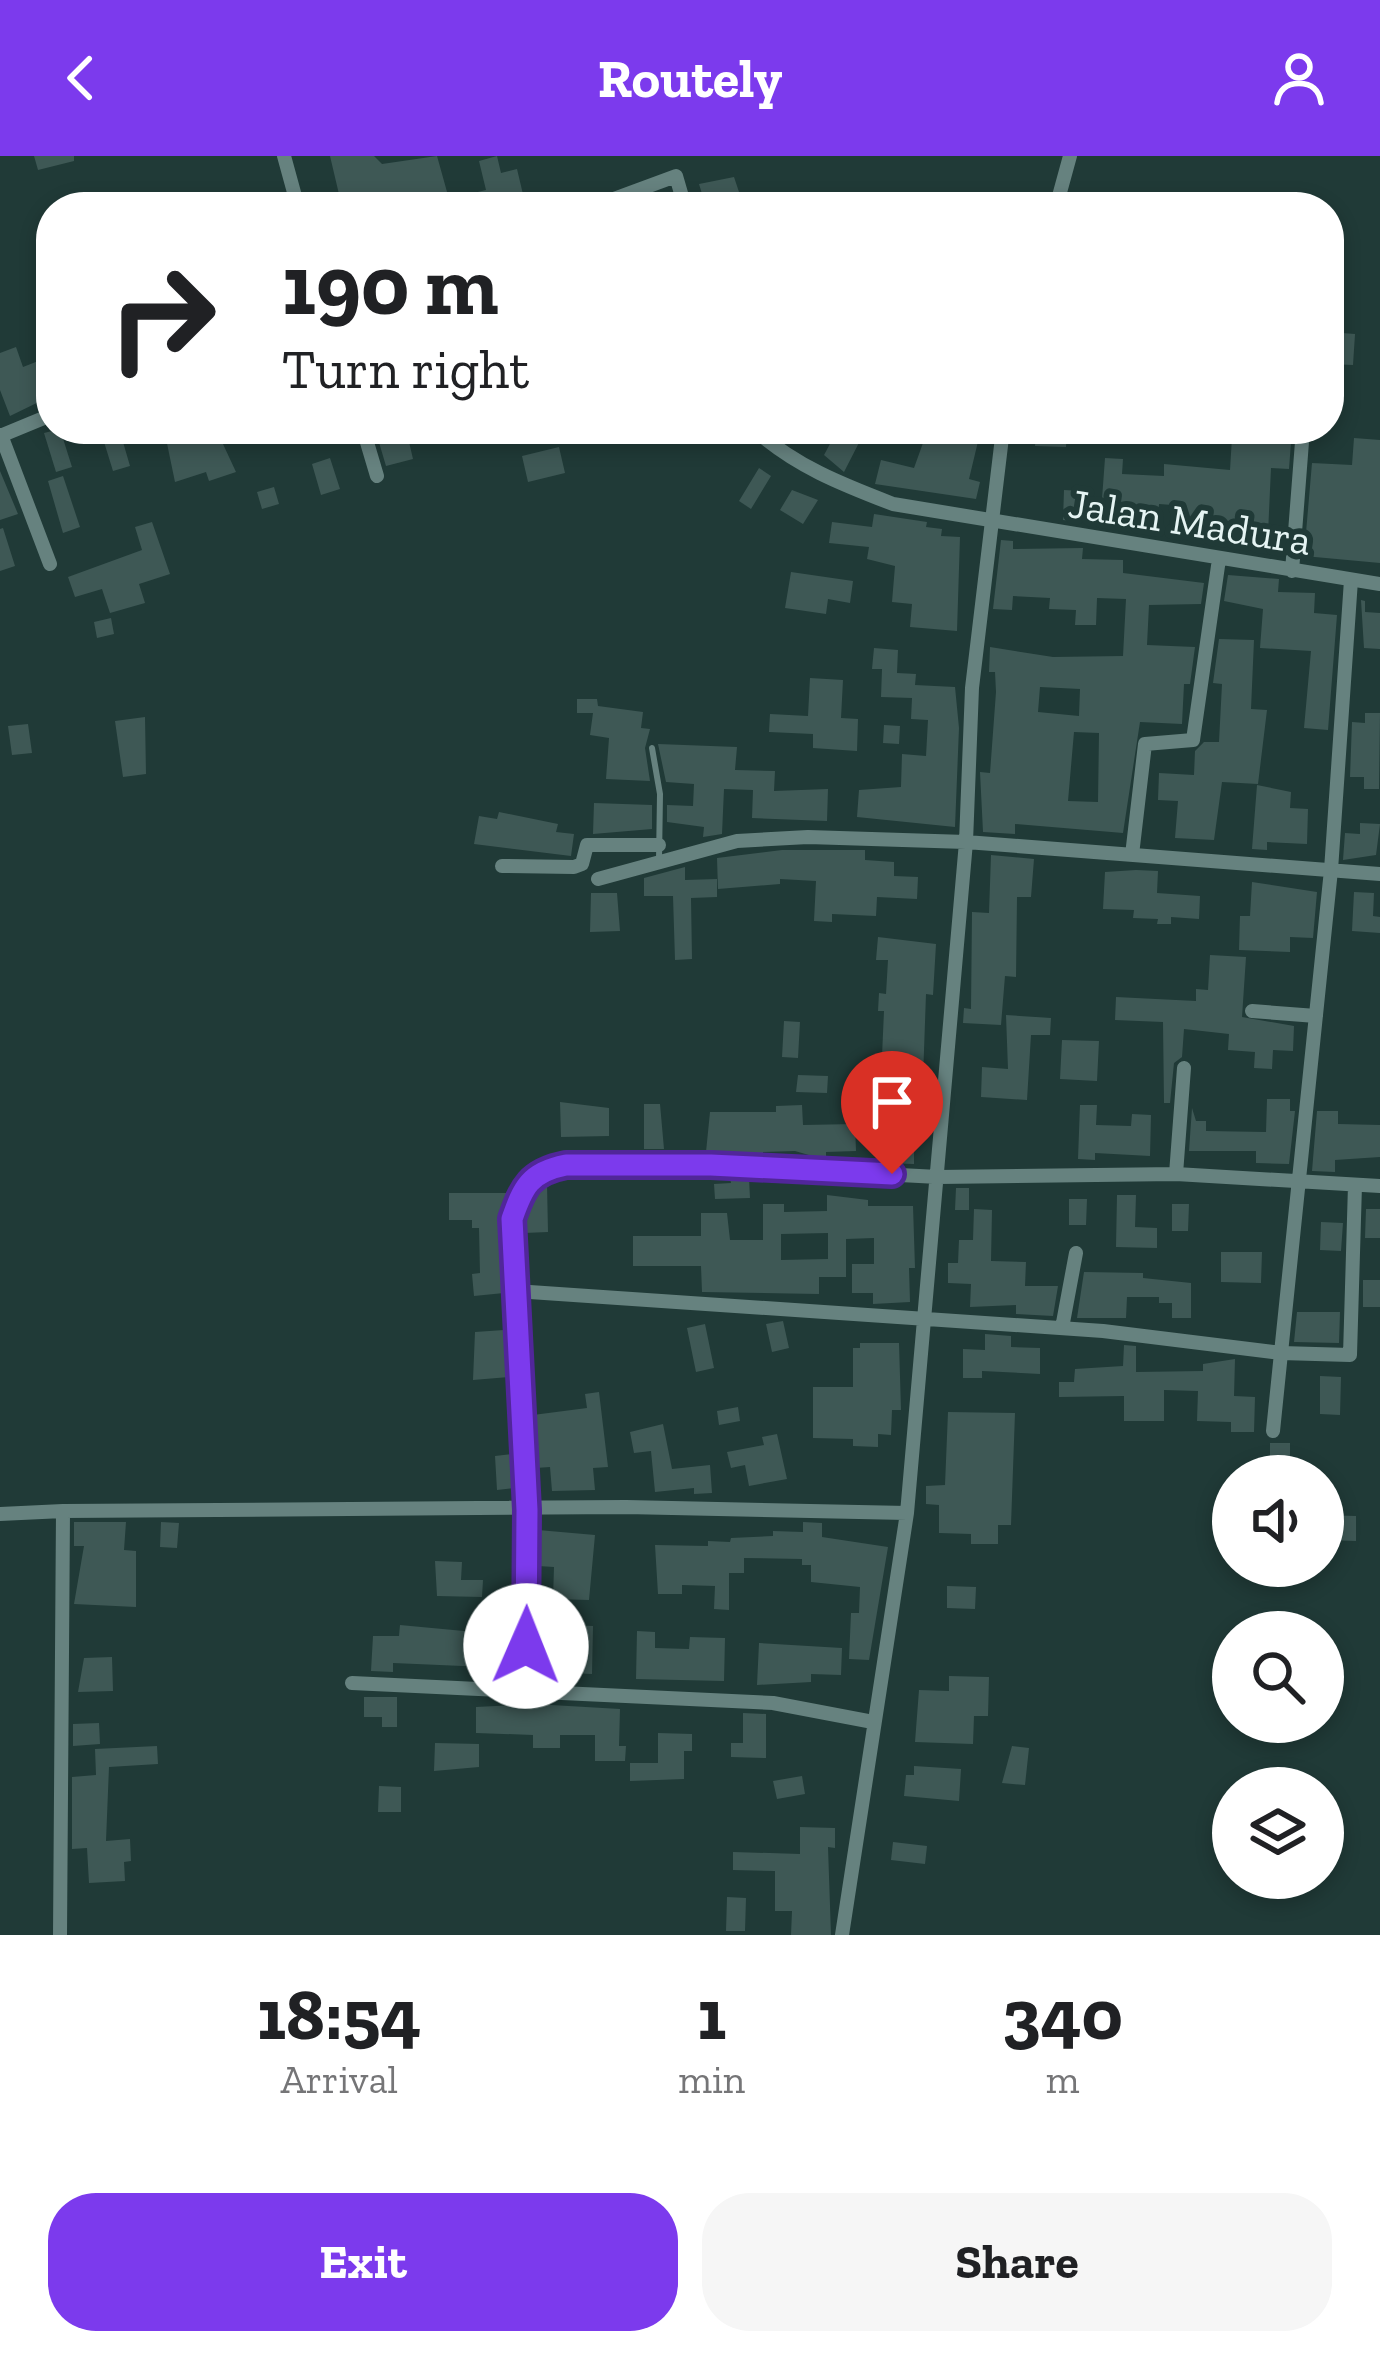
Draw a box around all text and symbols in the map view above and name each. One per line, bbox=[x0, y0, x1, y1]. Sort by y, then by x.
icon: back bbox=[48, 45, 114, 111]
icon: person bbox=[1266, 45, 1332, 111]
text: Routely bbox=[598, 46, 782, 111]
text: 190 m bbox=[282, 235, 499, 336]
icon: right bbox=[84, 240, 240, 396]
text: Turn right bbox=[282, 337, 529, 402]
street label: Jalan Madura bbox=[1065, 477, 1315, 566]
pin bbox=[841, 1051, 943, 1174]
icon: arrive bbox=[859, 1069, 925, 1135]
map controls bbox=[1212, 1455, 1344, 1899]
button: sound bbox=[1212, 1455, 1344, 1587]
position arrow bbox=[463, 1583, 589, 1709]
button: search bbox=[1212, 1611, 1344, 1743]
button: layers bbox=[1212, 1767, 1344, 1899]
text: 18:54 bbox=[257, 1971, 421, 2057]
text: 1 bbox=[697, 1971, 726, 2057]
text: 340 bbox=[1002, 1971, 1123, 2057]
text: Arrival bbox=[280, 2056, 398, 2103]
text: min bbox=[678, 2056, 745, 2103]
text: m bbox=[1046, 2056, 1079, 2103]
button: Exit bbox=[48, 2193, 678, 2331]
button: Share bbox=[702, 2193, 1332, 2331]

